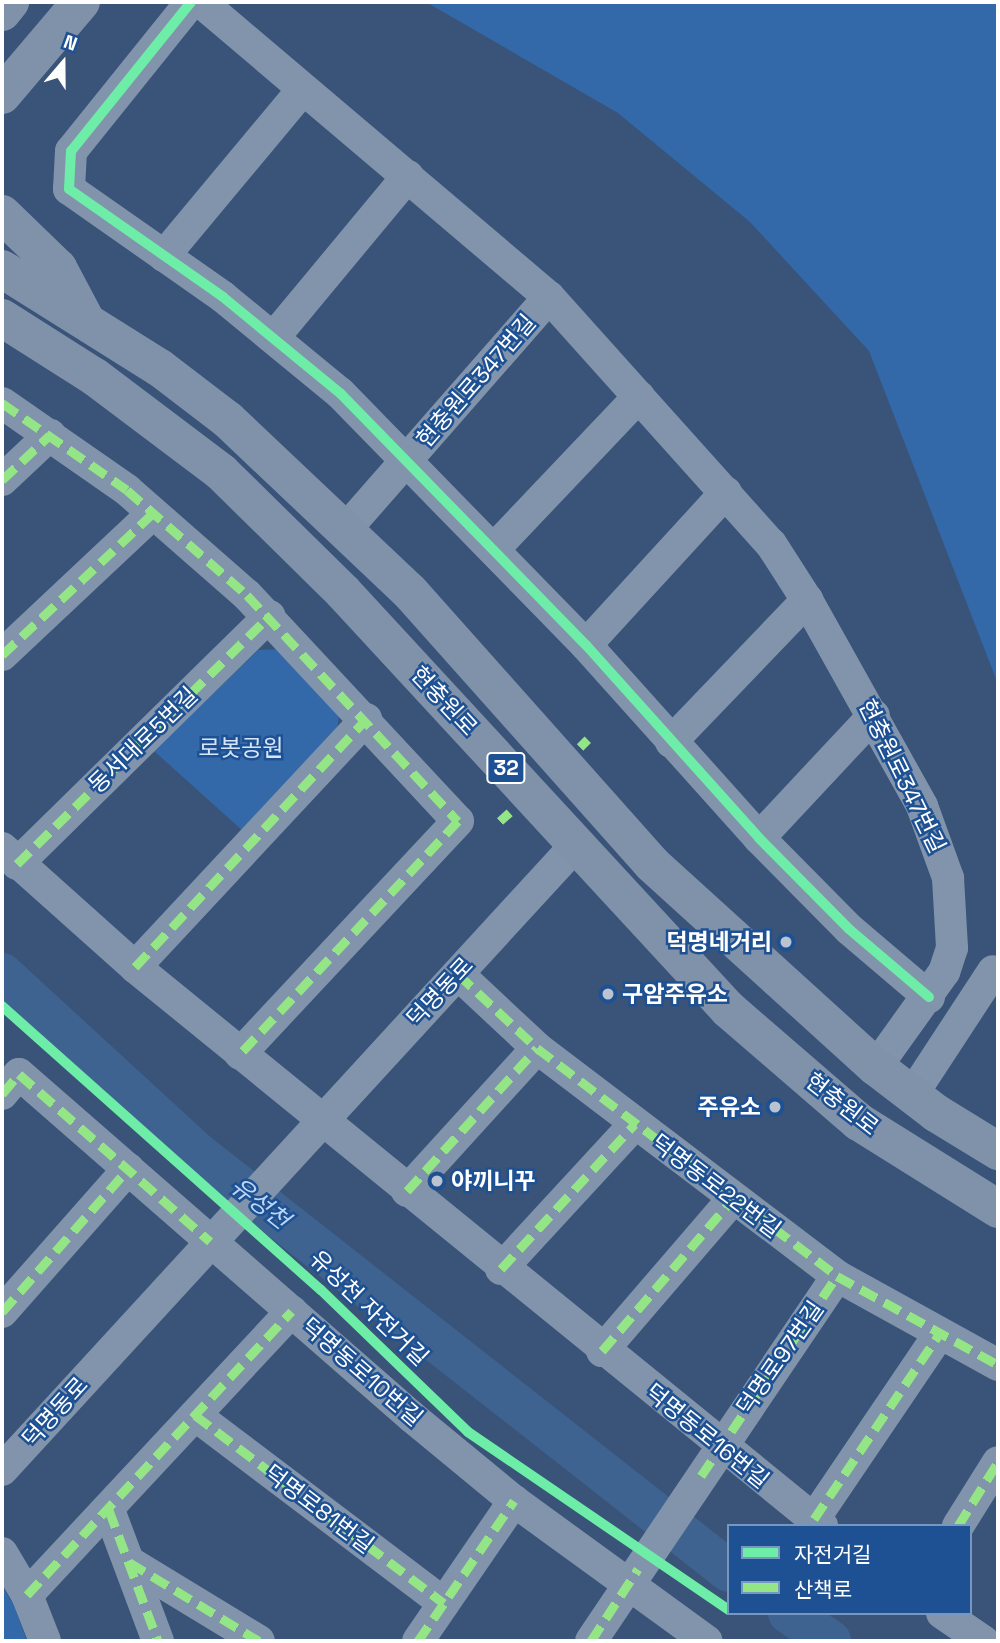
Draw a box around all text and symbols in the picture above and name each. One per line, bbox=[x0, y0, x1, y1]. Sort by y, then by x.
north arrow bbox=[28, 28, 98, 98]
text: N bbox=[60, 29, 81, 57]
street label: 현충원로347번길 bbox=[411, 309, 541, 453]
street label: 현충원로 bbox=[405, 661, 483, 741]
street label: 동서대로5번길 bbox=[83, 681, 203, 799]
street label: 현충원로347번길 bbox=[853, 695, 951, 857]
park label: 로봇공원 bbox=[199, 734, 283, 762]
road number: 32 bbox=[485, 750, 527, 786]
place label: 덕명네거리 bbox=[666, 928, 772, 956]
marker: 덕명네거리 bbox=[778, 934, 794, 950]
street label: 덕명동로 bbox=[401, 952, 479, 1032]
place label: 구암주유소 bbox=[622, 980, 728, 1008]
marker: 구암주유소 bbox=[600, 986, 616, 1002]
street label: 현충원로 bbox=[800, 1067, 884, 1141]
place label: 주유소 bbox=[698, 1093, 761, 1121]
marker: 주유소 bbox=[767, 1099, 783, 1115]
street label: 덕명동로22번길 bbox=[646, 1128, 786, 1244]
place label: 야끼니꾸 bbox=[451, 1167, 536, 1195]
water label: 유성천 bbox=[225, 1171, 295, 1235]
marker: 야끼니꾸 bbox=[429, 1173, 445, 1189]
street label: 유성천 자전거길 bbox=[304, 1245, 434, 1371]
street label: 덕명로97번길 bbox=[731, 1296, 829, 1420]
street label: 덕명동로10번길 bbox=[296, 1312, 428, 1432]
street label: 덕명동로 bbox=[16, 1371, 94, 1453]
street label: 덕명동로16번길 bbox=[640, 1378, 774, 1494]
street label: 덕명로81번길 bbox=[259, 1459, 379, 1559]
legend bbox=[727, 1524, 972, 1615]
text: 자전거길 bbox=[794, 1541, 871, 1568]
text: 산책로 bbox=[794, 1576, 852, 1603]

